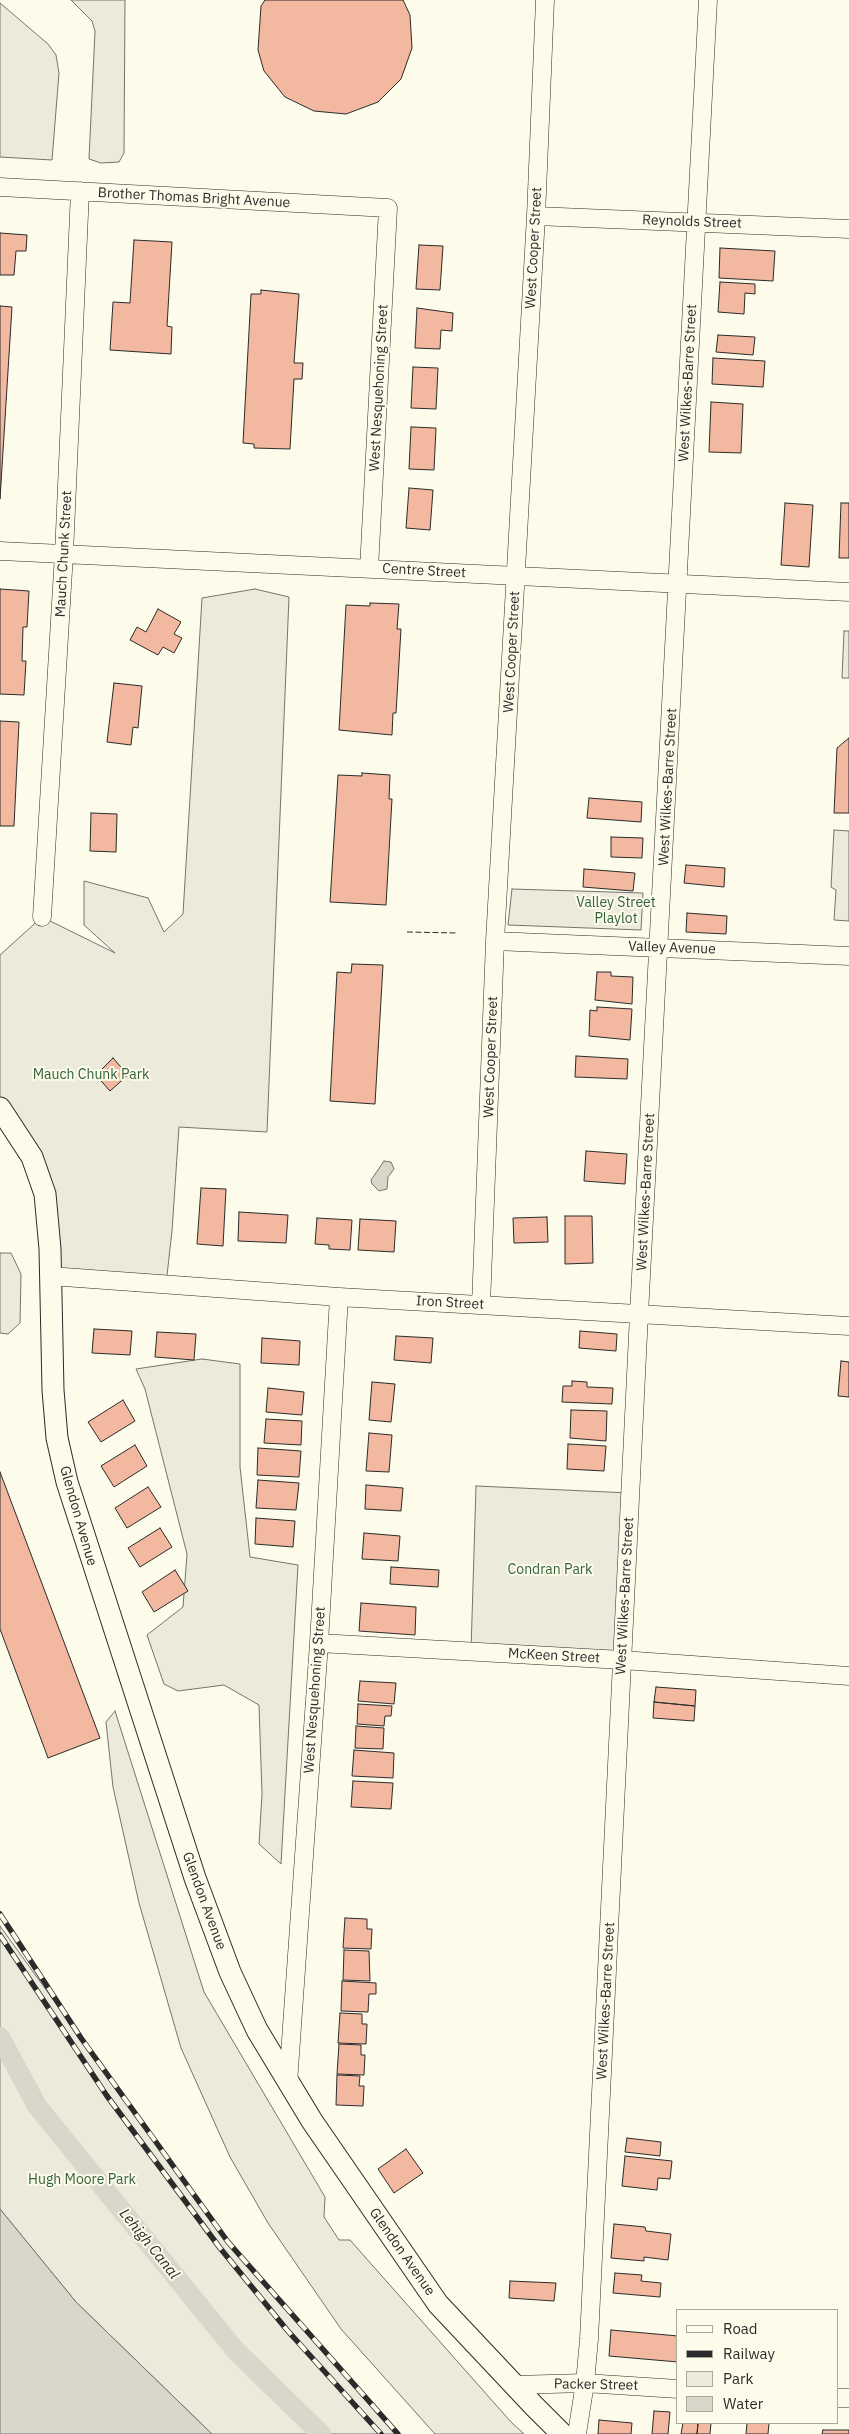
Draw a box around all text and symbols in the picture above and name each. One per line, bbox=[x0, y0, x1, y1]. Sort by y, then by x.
street label: Brother Thomas Bright Avenue bbox=[97, 185, 291, 211]
street label: West Cooper Street bbox=[522, 187, 546, 309]
street label: Reynolds Street bbox=[642, 212, 742, 232]
street label: West Nesquehoning Street bbox=[366, 304, 392, 472]
street label: West Wilkes-Barre Street bbox=[675, 304, 701, 462]
street label: Mauch Chunk Street bbox=[52, 490, 76, 618]
street label: Centre Street bbox=[382, 560, 466, 582]
street label: West Cooper Street bbox=[500, 591, 524, 713]
street label: West Wilkes-Barre Street bbox=[655, 708, 681, 866]
park label: Valley Street Playlot bbox=[576, 895, 656, 928]
street label: Valley Avenue bbox=[628, 938, 716, 958]
street label: West Cooper Street bbox=[480, 996, 502, 1118]
park label: Mauch Chunk Park bbox=[33, 1067, 149, 1083]
street label: West Wilkes-Barre Street bbox=[633, 1113, 659, 1271]
street label: Iron Street bbox=[416, 1293, 484, 1313]
street label: Glendon Avenue bbox=[56, 1464, 100, 1568]
street label: West Wilkes-Barre Street bbox=[612, 1517, 638, 1675]
park label: Condran Park bbox=[508, 1562, 592, 1578]
street label: West Nesquehoning Street bbox=[301, 1606, 329, 1774]
street label: McKeen Street bbox=[508, 1645, 600, 1667]
street label: Glendon Avenue bbox=[178, 1850, 230, 1952]
street label: West Wilkes-Barre Street bbox=[593, 1922, 619, 2080]
park label: Hugh Moore Park bbox=[28, 2172, 136, 2188]
water label: Lehigh Canal bbox=[115, 2205, 183, 2283]
street label: Glendon Avenue bbox=[366, 2205, 438, 2299]
legend bbox=[676, 2309, 839, 2424]
text: Road bbox=[723, 2319, 758, 2338]
text: Railway bbox=[723, 2344, 775, 2363]
text: Park bbox=[723, 2369, 753, 2388]
street label: Packer Street bbox=[554, 2376, 638, 2394]
text: Water bbox=[723, 2394, 763, 2413]

